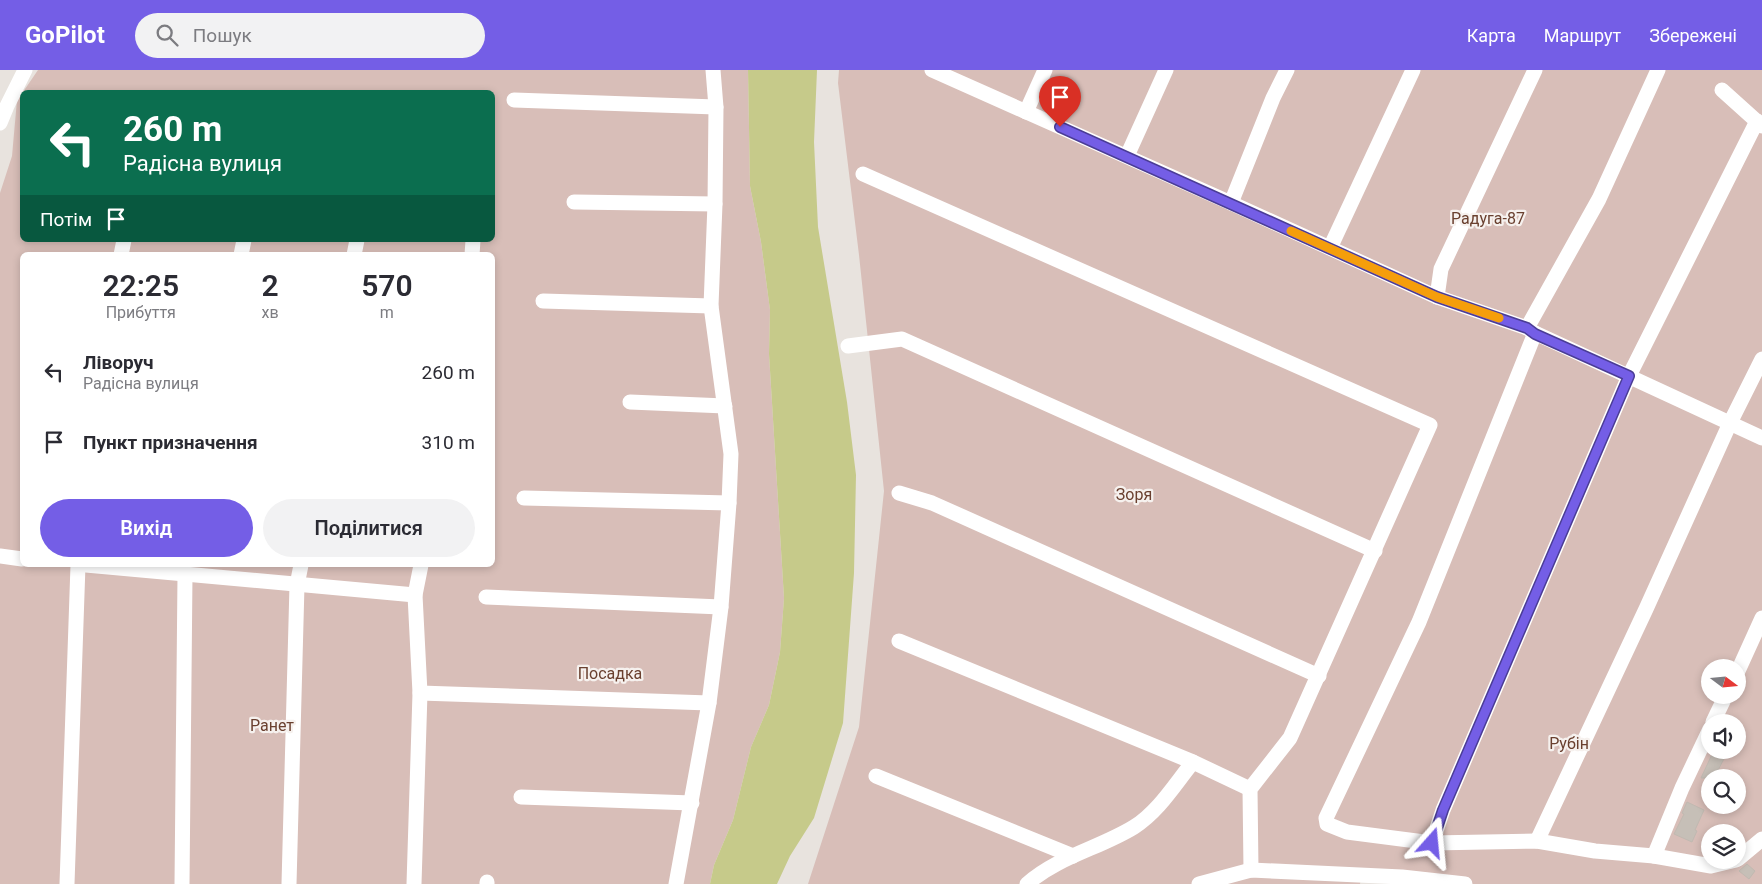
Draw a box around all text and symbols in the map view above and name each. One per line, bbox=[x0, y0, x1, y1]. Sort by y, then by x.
search box bbox=[135, 13, 485, 58]
text: GoPilot bbox=[25, 21, 105, 49]
icon: search bbox=[153, 21, 181, 49]
text: Пошук bbox=[193, 24, 252, 47]
text: Карта bbox=[1467, 25, 1516, 46]
text: Маршрут bbox=[1544, 25, 1621, 46]
text: Збережені bbox=[1649, 25, 1737, 46]
pin bbox=[1039, 76, 1081, 127]
icon: arrive bbox=[1046, 83, 1074, 111]
text: 260 m bbox=[123, 109, 222, 150]
icon: left bbox=[40, 110, 105, 175]
text: Радісна вулиця bbox=[123, 151, 282, 176]
icon: arrive bbox=[102, 205, 130, 233]
text: Потім bbox=[40, 208, 92, 231]
park label: Радуга-87 bbox=[1451, 209, 1525, 228]
text: 22:25 bbox=[102, 268, 179, 303]
text: 2 bbox=[262, 268, 279, 303]
text: 570 bbox=[361, 268, 413, 303]
text: Прибуття bbox=[106, 303, 176, 322]
text: хв bbox=[262, 303, 279, 322]
text: m bbox=[380, 303, 394, 322]
text: Ліворуч bbox=[83, 351, 154, 374]
icon: left bbox=[40, 358, 68, 386]
text: 260 m bbox=[422, 361, 475, 384]
text: Радісна вулиця bbox=[83, 374, 199, 393]
icon: arrive bbox=[40, 428, 68, 456]
text: Пункт призначення bbox=[83, 431, 258, 454]
text: 310 m bbox=[422, 431, 475, 454]
park label: Зоря bbox=[1116, 485, 1152, 504]
button: Вихід bbox=[40, 499, 253, 557]
button: Поділитися bbox=[263, 499, 475, 557]
north arrow bbox=[1701, 659, 1746, 704]
map controls bbox=[1701, 659, 1746, 869]
park label: Посадка bbox=[578, 664, 642, 683]
button: sound bbox=[1701, 714, 1746, 759]
park label: Ранет bbox=[250, 716, 294, 735]
park label: Рубін bbox=[1549, 734, 1589, 753]
button: search bbox=[1701, 769, 1746, 814]
position arrow bbox=[1405, 816, 1457, 868]
button: layers bbox=[1701, 824, 1746, 869]

